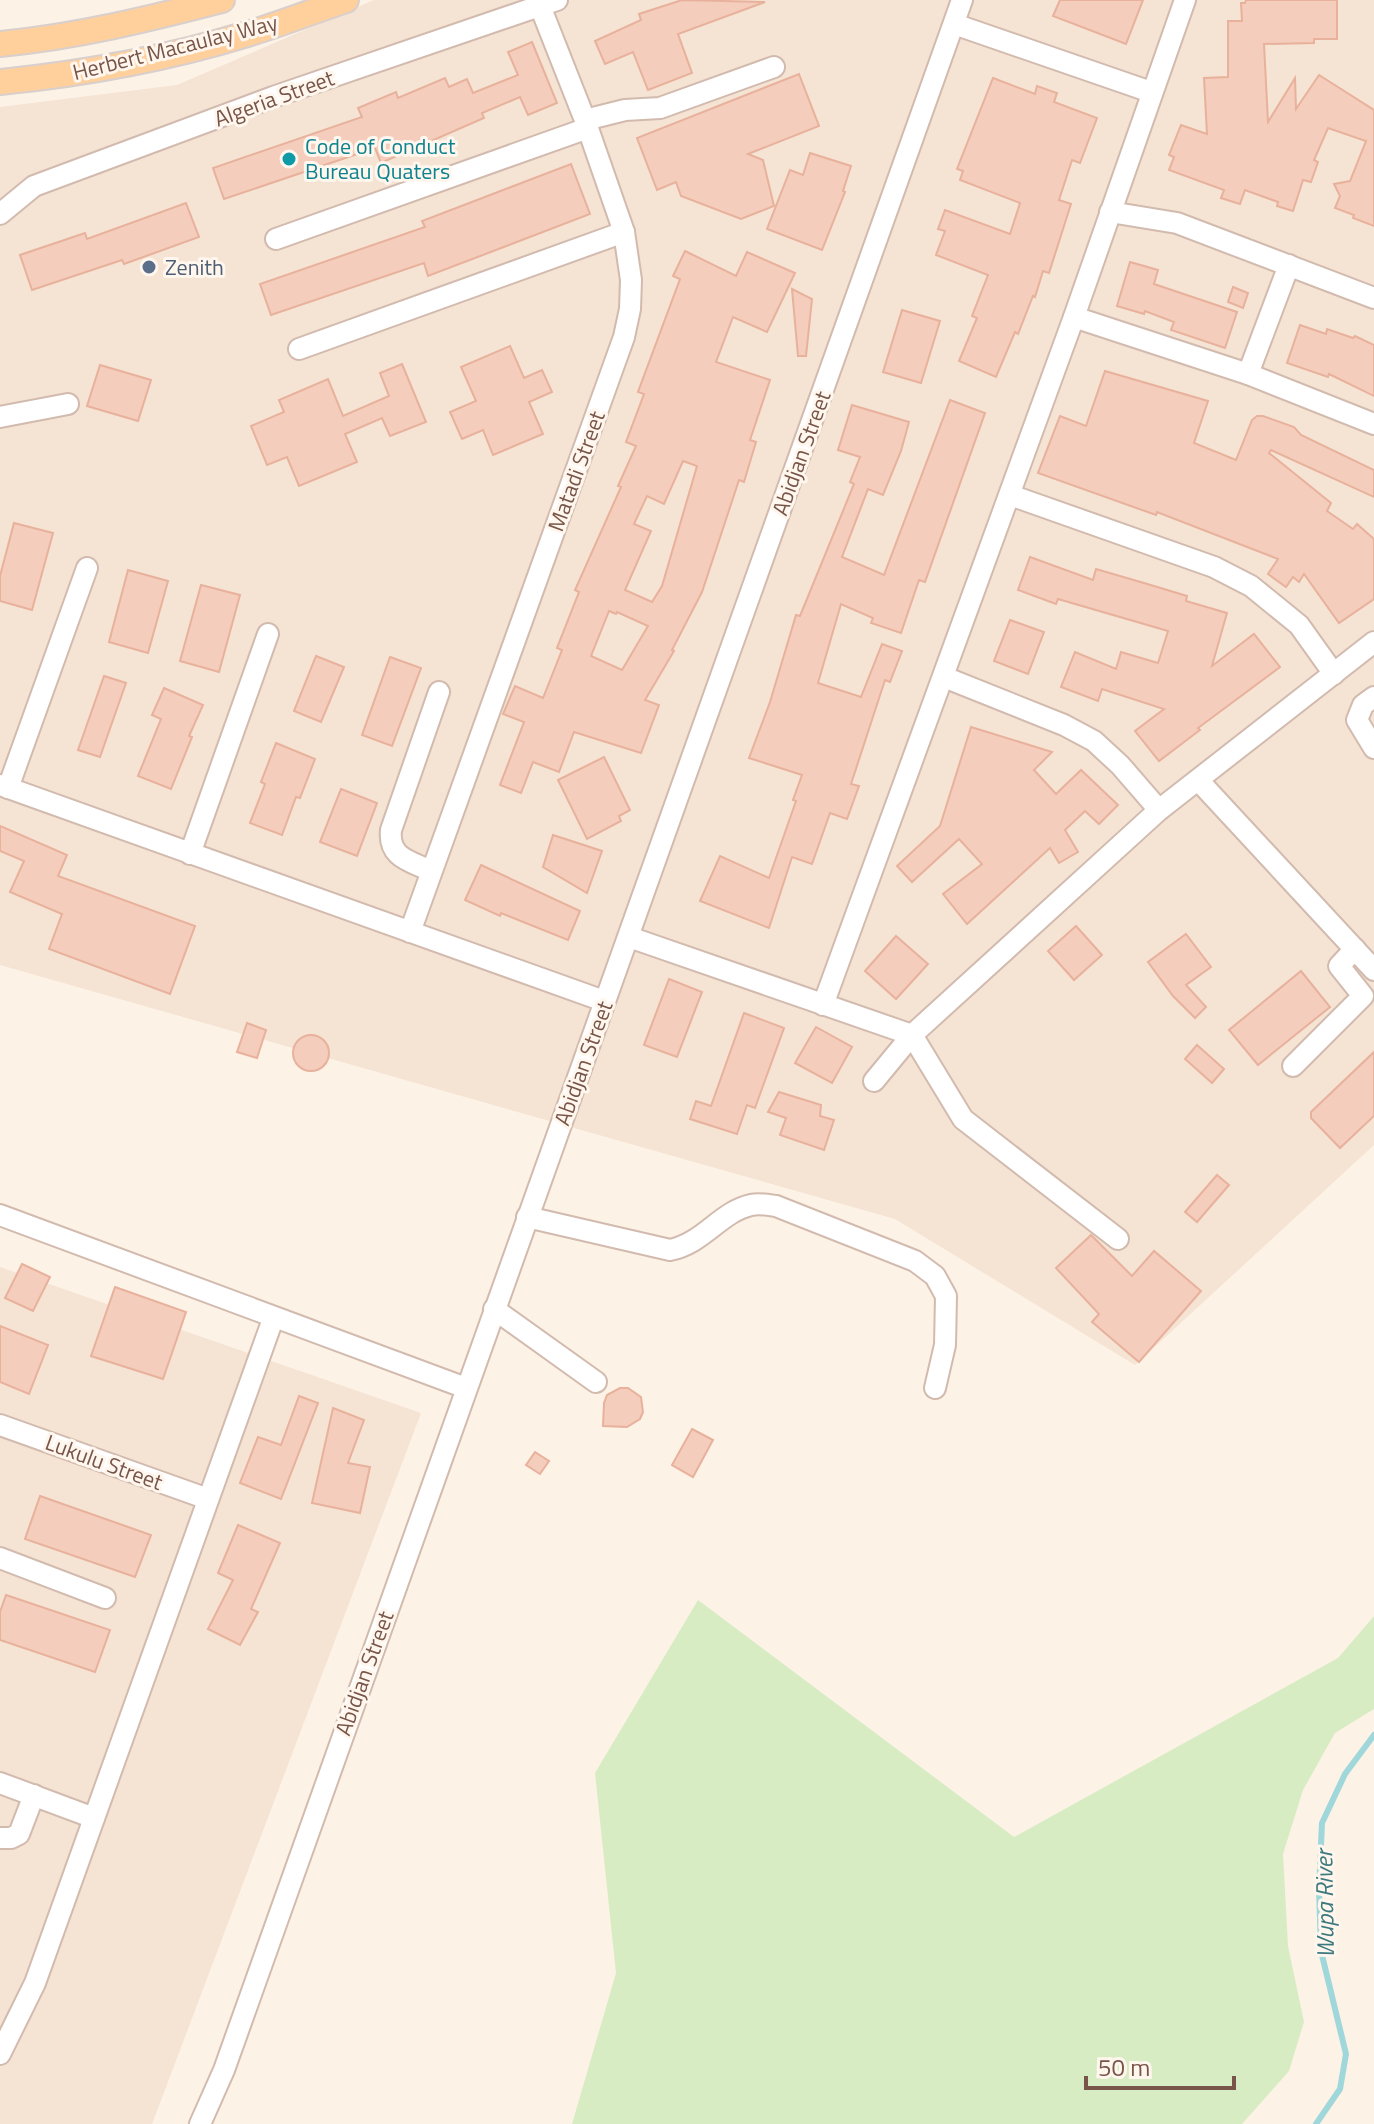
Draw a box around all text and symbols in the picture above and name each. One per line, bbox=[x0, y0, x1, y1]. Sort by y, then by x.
street label: Herbert Macaulay Way bbox=[69, 5, 281, 89]
street label: Algeria Street bbox=[209, 60, 339, 135]
place label: Code of Conduct Bureau Quaters bbox=[305, 129, 456, 188]
marker: Code of Conduct Bureau Quaters bbox=[280, 150, 298, 168]
place label: Zenith bbox=[165, 250, 224, 284]
marker: Zenith bbox=[140, 258, 158, 276]
street label: Abidjan Street bbox=[763, 386, 839, 520]
street label: Matadi Street bbox=[538, 406, 614, 536]
street label: Abidjan Street bbox=[545, 996, 621, 1130]
street label: Lukulu Street bbox=[41, 1425, 168, 1499]
street label: Abidjan Street bbox=[326, 1606, 402, 1740]
water label: Wupa River bbox=[1305, 1846, 1343, 1959]
scale bar bbox=[1086, 2040, 1234, 2090]
text: 50 m bbox=[1098, 2049, 1150, 2085]

